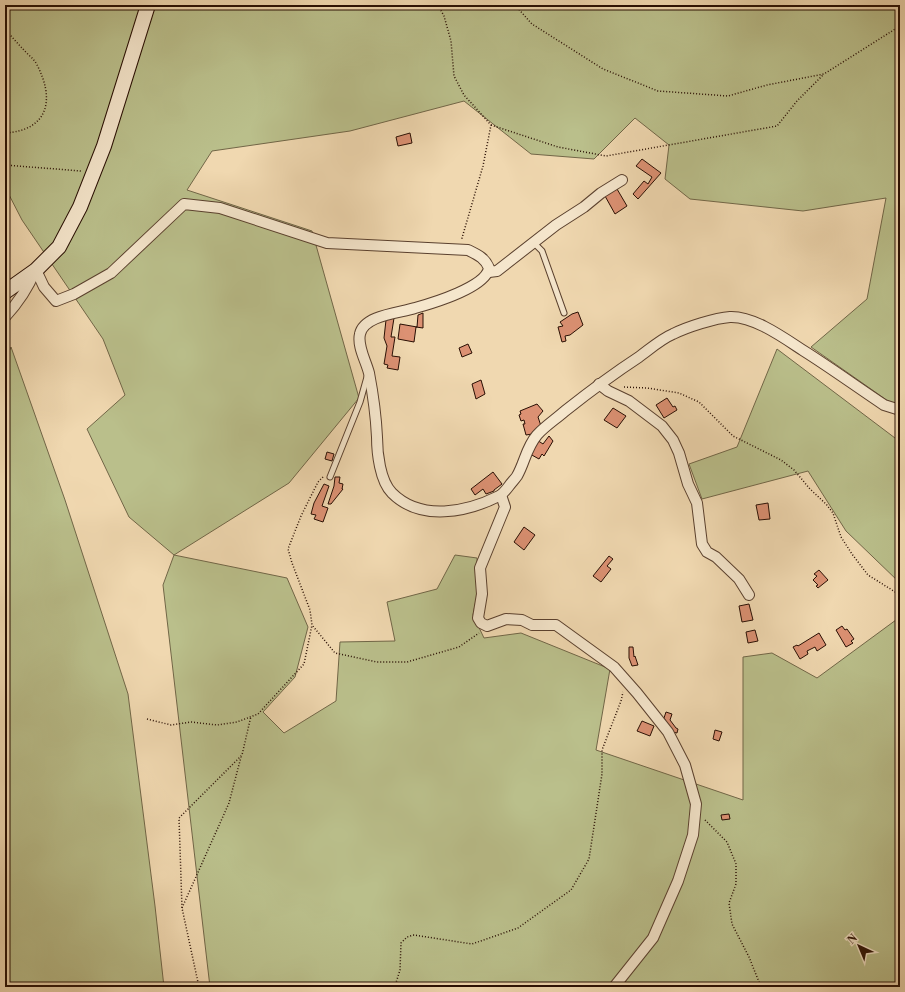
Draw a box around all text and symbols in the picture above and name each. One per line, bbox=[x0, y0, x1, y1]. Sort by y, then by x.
north arrow bbox=[839, 926, 879, 966]
text: N bbox=[845, 931, 861, 948]

